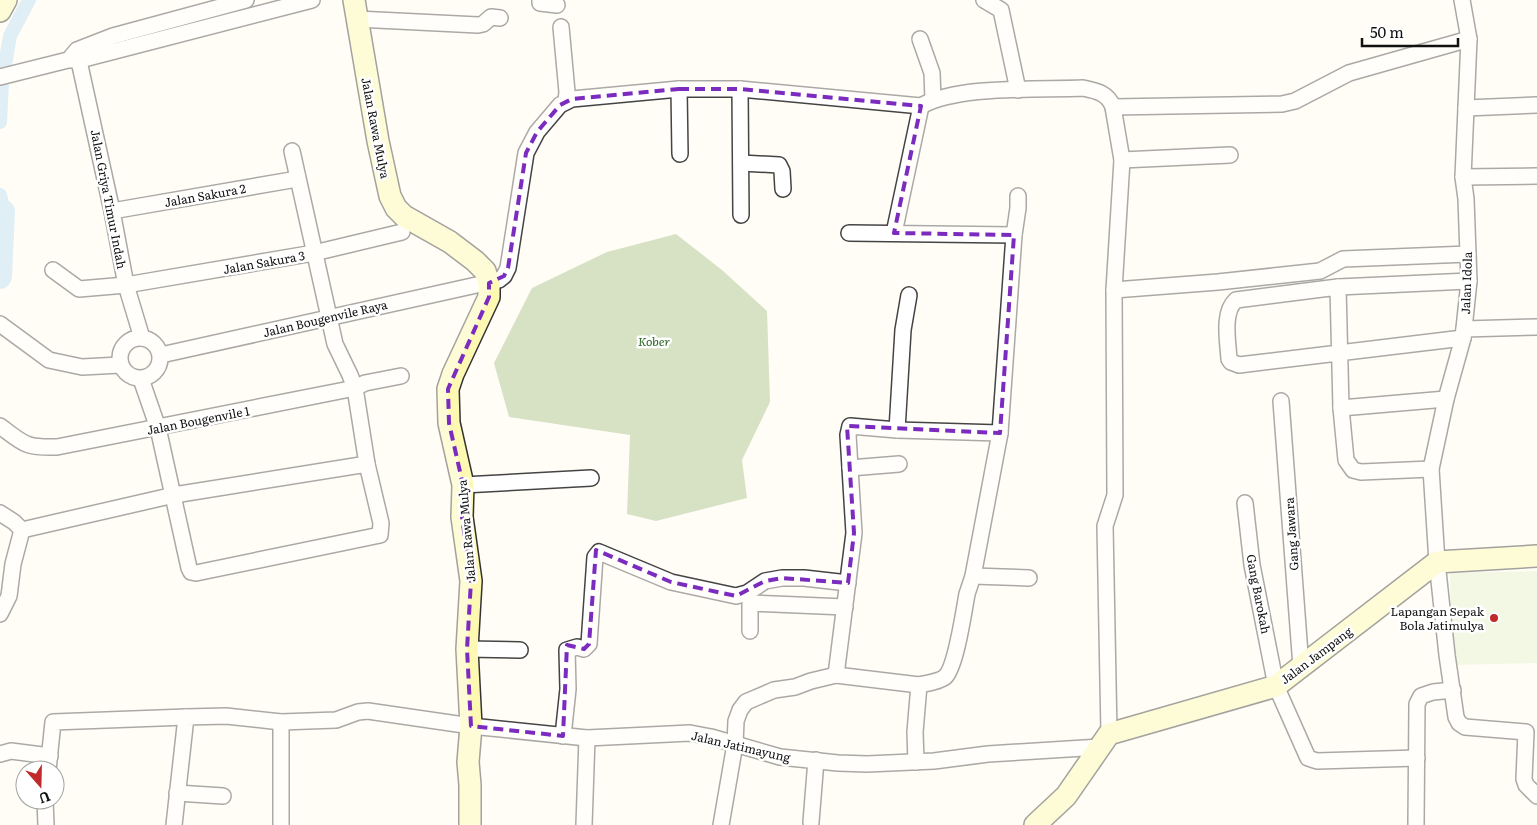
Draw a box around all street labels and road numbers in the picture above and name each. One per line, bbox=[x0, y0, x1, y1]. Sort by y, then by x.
street label: Jalan Rawa Mulya bbox=[357, 76, 395, 181]
street label: Jalan Griya Timur Indah bbox=[87, 128, 131, 270]
street label: Jalan Sakura 2 bbox=[163, 179, 247, 211]
street label: Jalan Sakura 3 bbox=[222, 246, 306, 278]
street label: Jalan Idola bbox=[1456, 251, 1476, 315]
street label: Jalan Bougenvile Raya bbox=[261, 295, 389, 341]
street label: Jalan Bougenvile 1 bbox=[145, 401, 251, 439]
street label: Jalan Rawa Mulya bbox=[453, 478, 479, 583]
street label: Gang Jawara bbox=[1279, 496, 1303, 571]
street label: Gang Barokah bbox=[1242, 553, 1276, 635]
street label: Jalan Jampang bbox=[1276, 622, 1356, 688]
street label: Jalan Jatimayung bbox=[690, 726, 793, 766]

